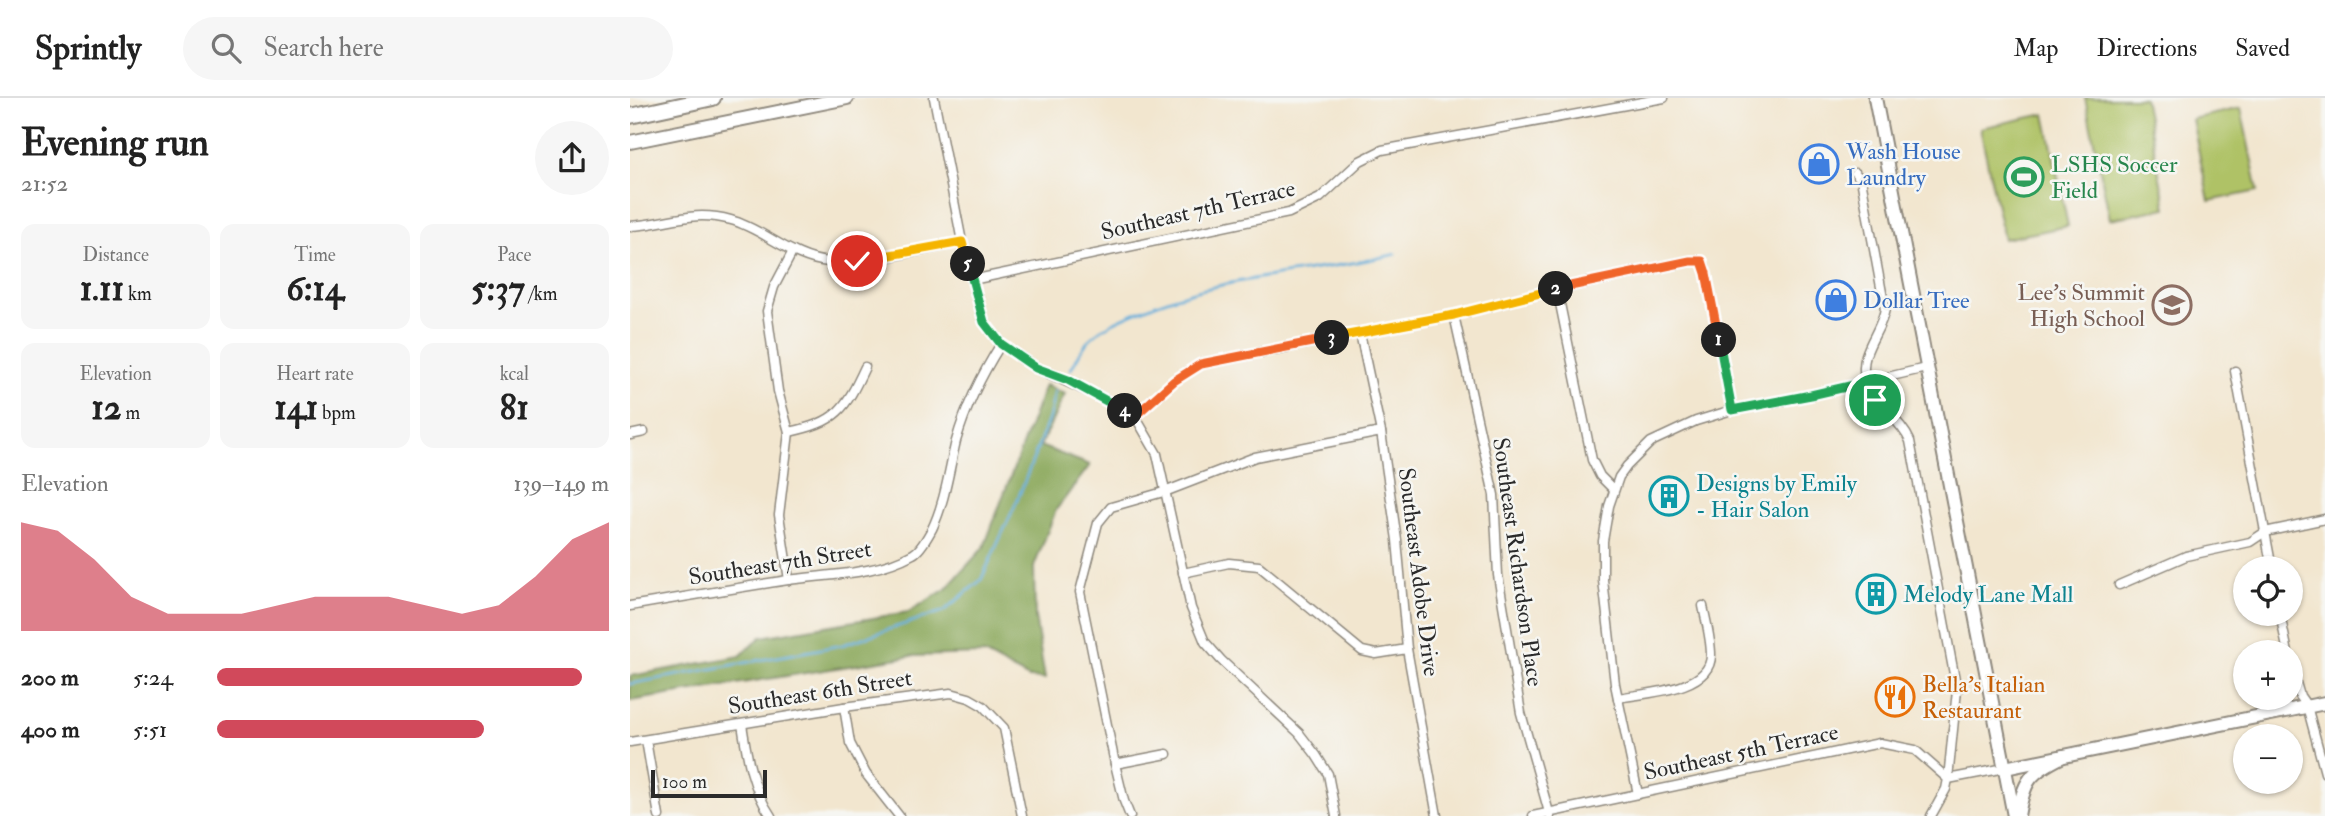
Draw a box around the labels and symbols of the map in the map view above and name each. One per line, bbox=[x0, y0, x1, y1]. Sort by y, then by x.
place label: Wash House Laundry bbox=[1845, 137, 1961, 192]
shop icon: Wash House Laundry bbox=[1798, 143, 1840, 185]
place label: LSHS Soccer Field bbox=[2051, 150, 2178, 205]
sports icon: LSHS Soccer Field bbox=[2003, 156, 2045, 198]
street label: Southeast 7th Terrace bbox=[1098, 173, 1298, 246]
pin bbox=[827, 231, 887, 291]
pin: 5 bbox=[950, 246, 986, 282]
pin: 2 bbox=[1538, 272, 1574, 306]
place label: Lee's Summit High School bbox=[2017, 278, 2145, 333]
shop icon: Dollar Tree bbox=[1815, 279, 1857, 321]
school or university icon: Lee's Summit High School bbox=[2151, 284, 2193, 326]
place label: Dollar Tree bbox=[1863, 286, 1970, 315]
pin: 3 bbox=[1314, 320, 1350, 356]
pin: 1 bbox=[1702, 322, 1736, 358]
pin bbox=[1845, 370, 1905, 430]
pin: 4 bbox=[1107, 394, 1142, 428]
street label: Southeast Richardson Place bbox=[1486, 436, 1550, 689]
street label: Southeast Adobe Drive bbox=[1392, 466, 1446, 678]
place label: Designs by Emily - Hair Salon bbox=[1696, 469, 1858, 524]
building icon: Designs by Emily - Hair Salon bbox=[1648, 475, 1690, 517]
street label: Southeast 7th Street bbox=[686, 534, 874, 592]
building icon: Melody Lane Mall bbox=[1855, 573, 1897, 615]
place label: Melody Lane Mall bbox=[1903, 580, 2074, 609]
street label: Southeast 6th Street bbox=[726, 663, 914, 721]
place label: Bella's Italian Restaurant bbox=[1922, 670, 2045, 725]
restaurant icon: Bella's Italian Restaurant bbox=[1874, 676, 1916, 718]
street label: Southeast 5th Terrace bbox=[1641, 717, 1841, 787]
scale bar bbox=[651, 767, 766, 799]

